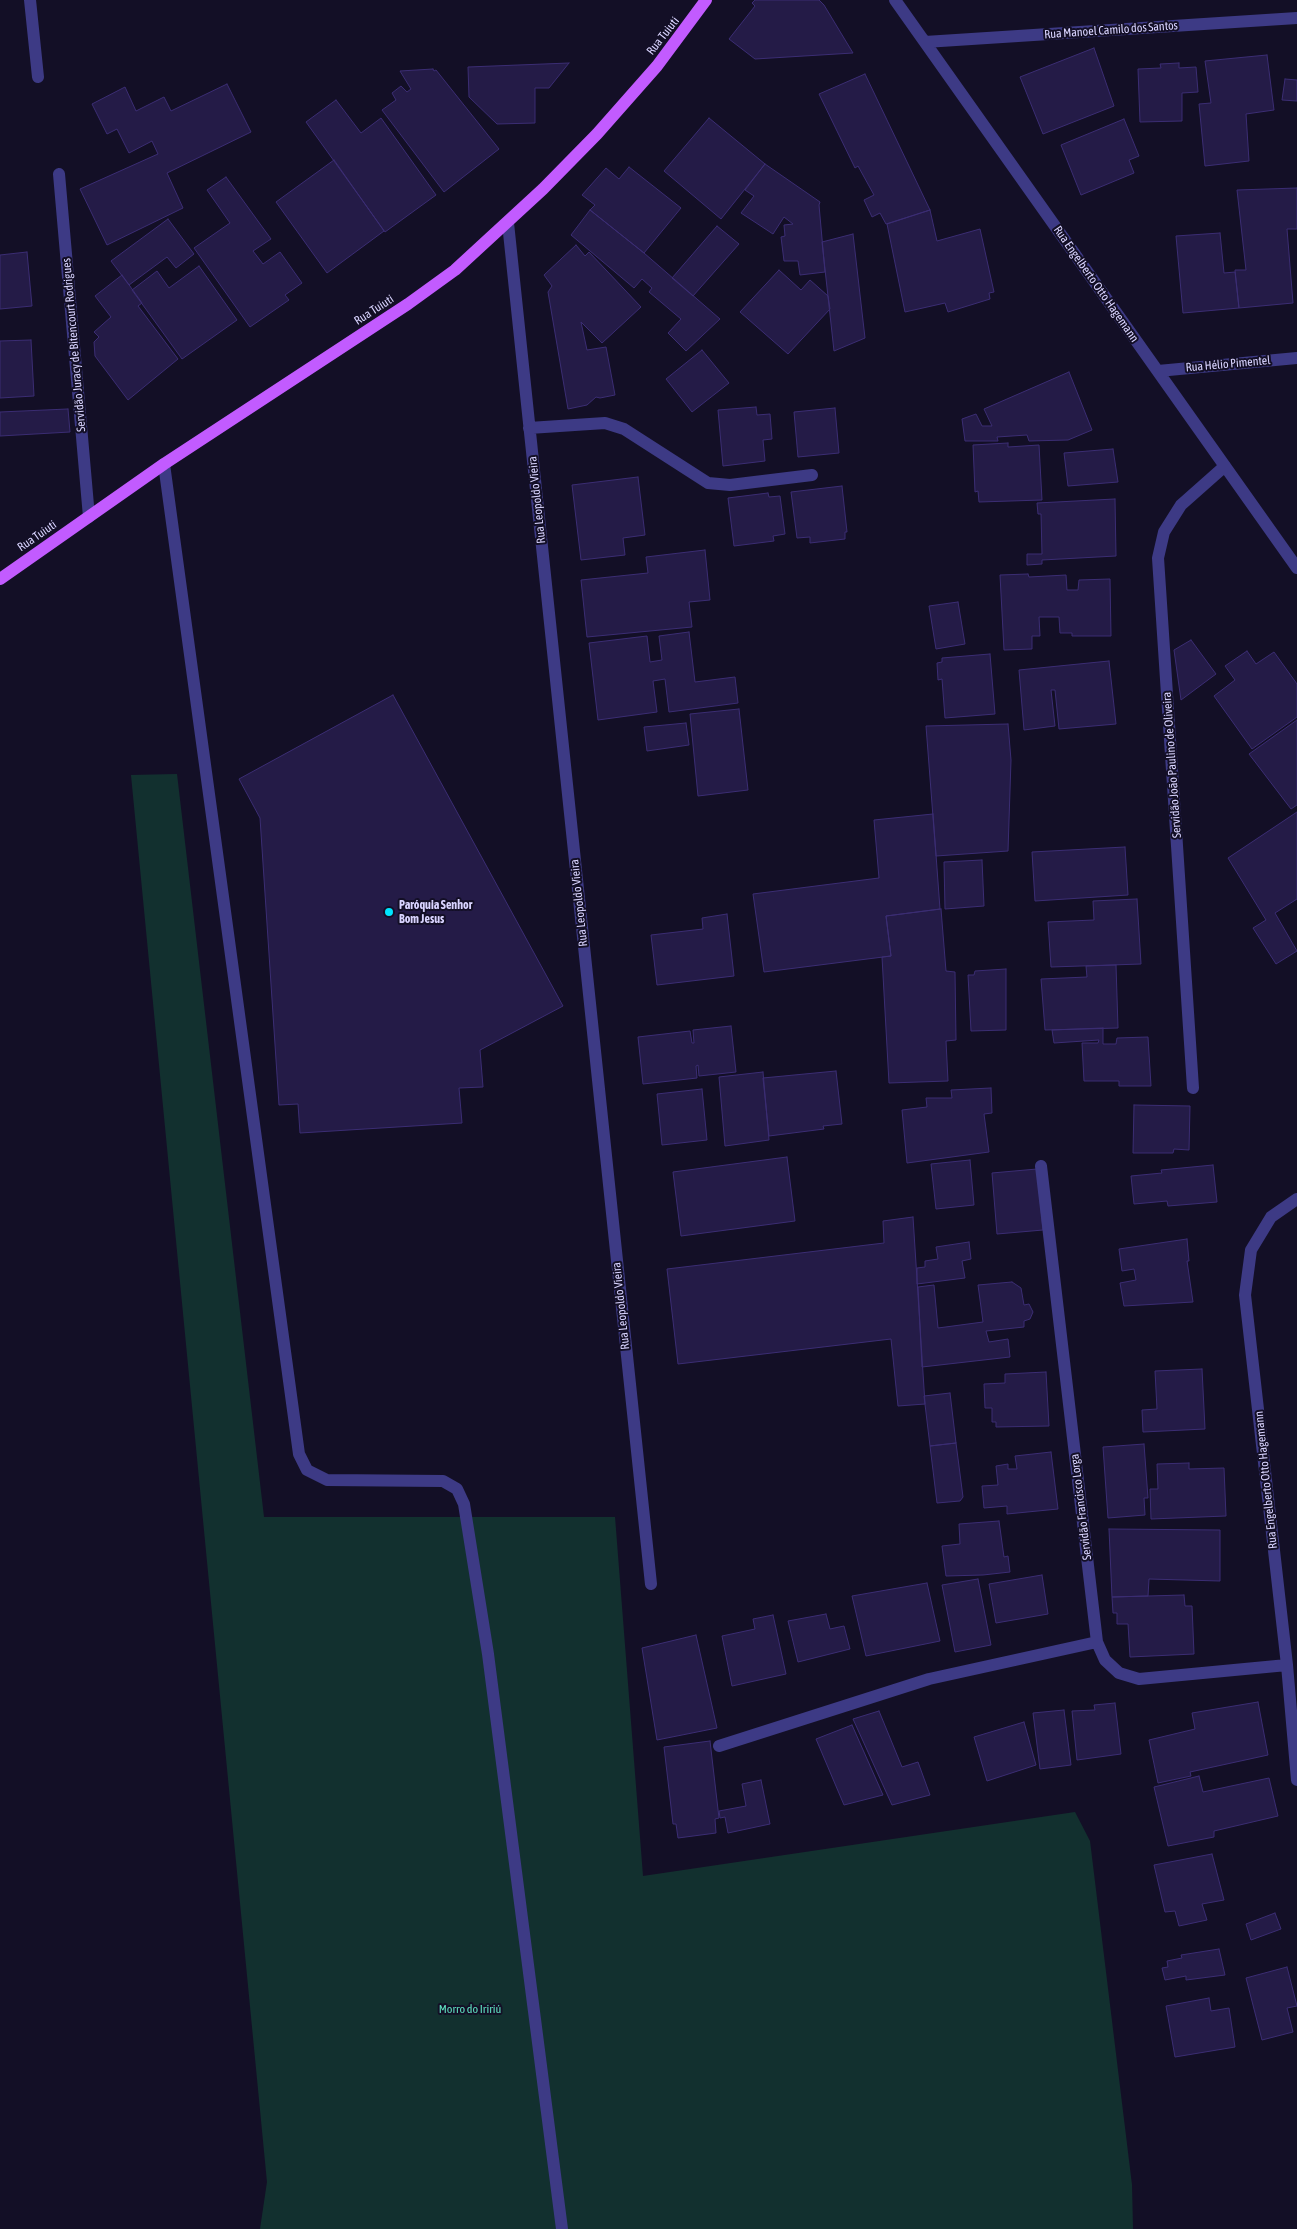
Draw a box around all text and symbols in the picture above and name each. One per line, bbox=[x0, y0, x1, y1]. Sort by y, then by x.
street label: Rua Tuiuti bbox=[644, 14, 682, 58]
street label: Rua Manoel Camilo dos Santos bbox=[1044, 18, 1178, 42]
street label: Rua Engelberto Otto Hagemann bbox=[1050, 223, 1142, 345]
street label: Servidão Juracy de Bitencourt Rodrigues bbox=[59, 258, 89, 432]
street label: Rua Tuiuti bbox=[352, 292, 396, 328]
street label: Rua Hélio Pimentel bbox=[1185, 353, 1271, 375]
street label: Rua Leopoldo Vieira bbox=[525, 456, 549, 544]
street label: Rua Tuiuti bbox=[15, 517, 59, 555]
street label: Servidão João Paulino de Oliveira bbox=[1160, 692, 1184, 838]
street label: Rua Leopoldo Vieira bbox=[567, 859, 591, 947]
place label: Paróquia Senhor Bom Jesus bbox=[399, 898, 472, 926]
marker: Paróquia Senhor Bom Jesus bbox=[383, 906, 395, 918]
street label: Rua Leopoldo Vieira bbox=[609, 1262, 633, 1350]
street label: Rua Engelberto Otto Hagemann bbox=[1252, 1410, 1280, 1550]
street label: Servidão Francisco Lorga bbox=[1067, 1453, 1095, 1561]
park label: Morro do Iririú bbox=[439, 2002, 501, 2016]

